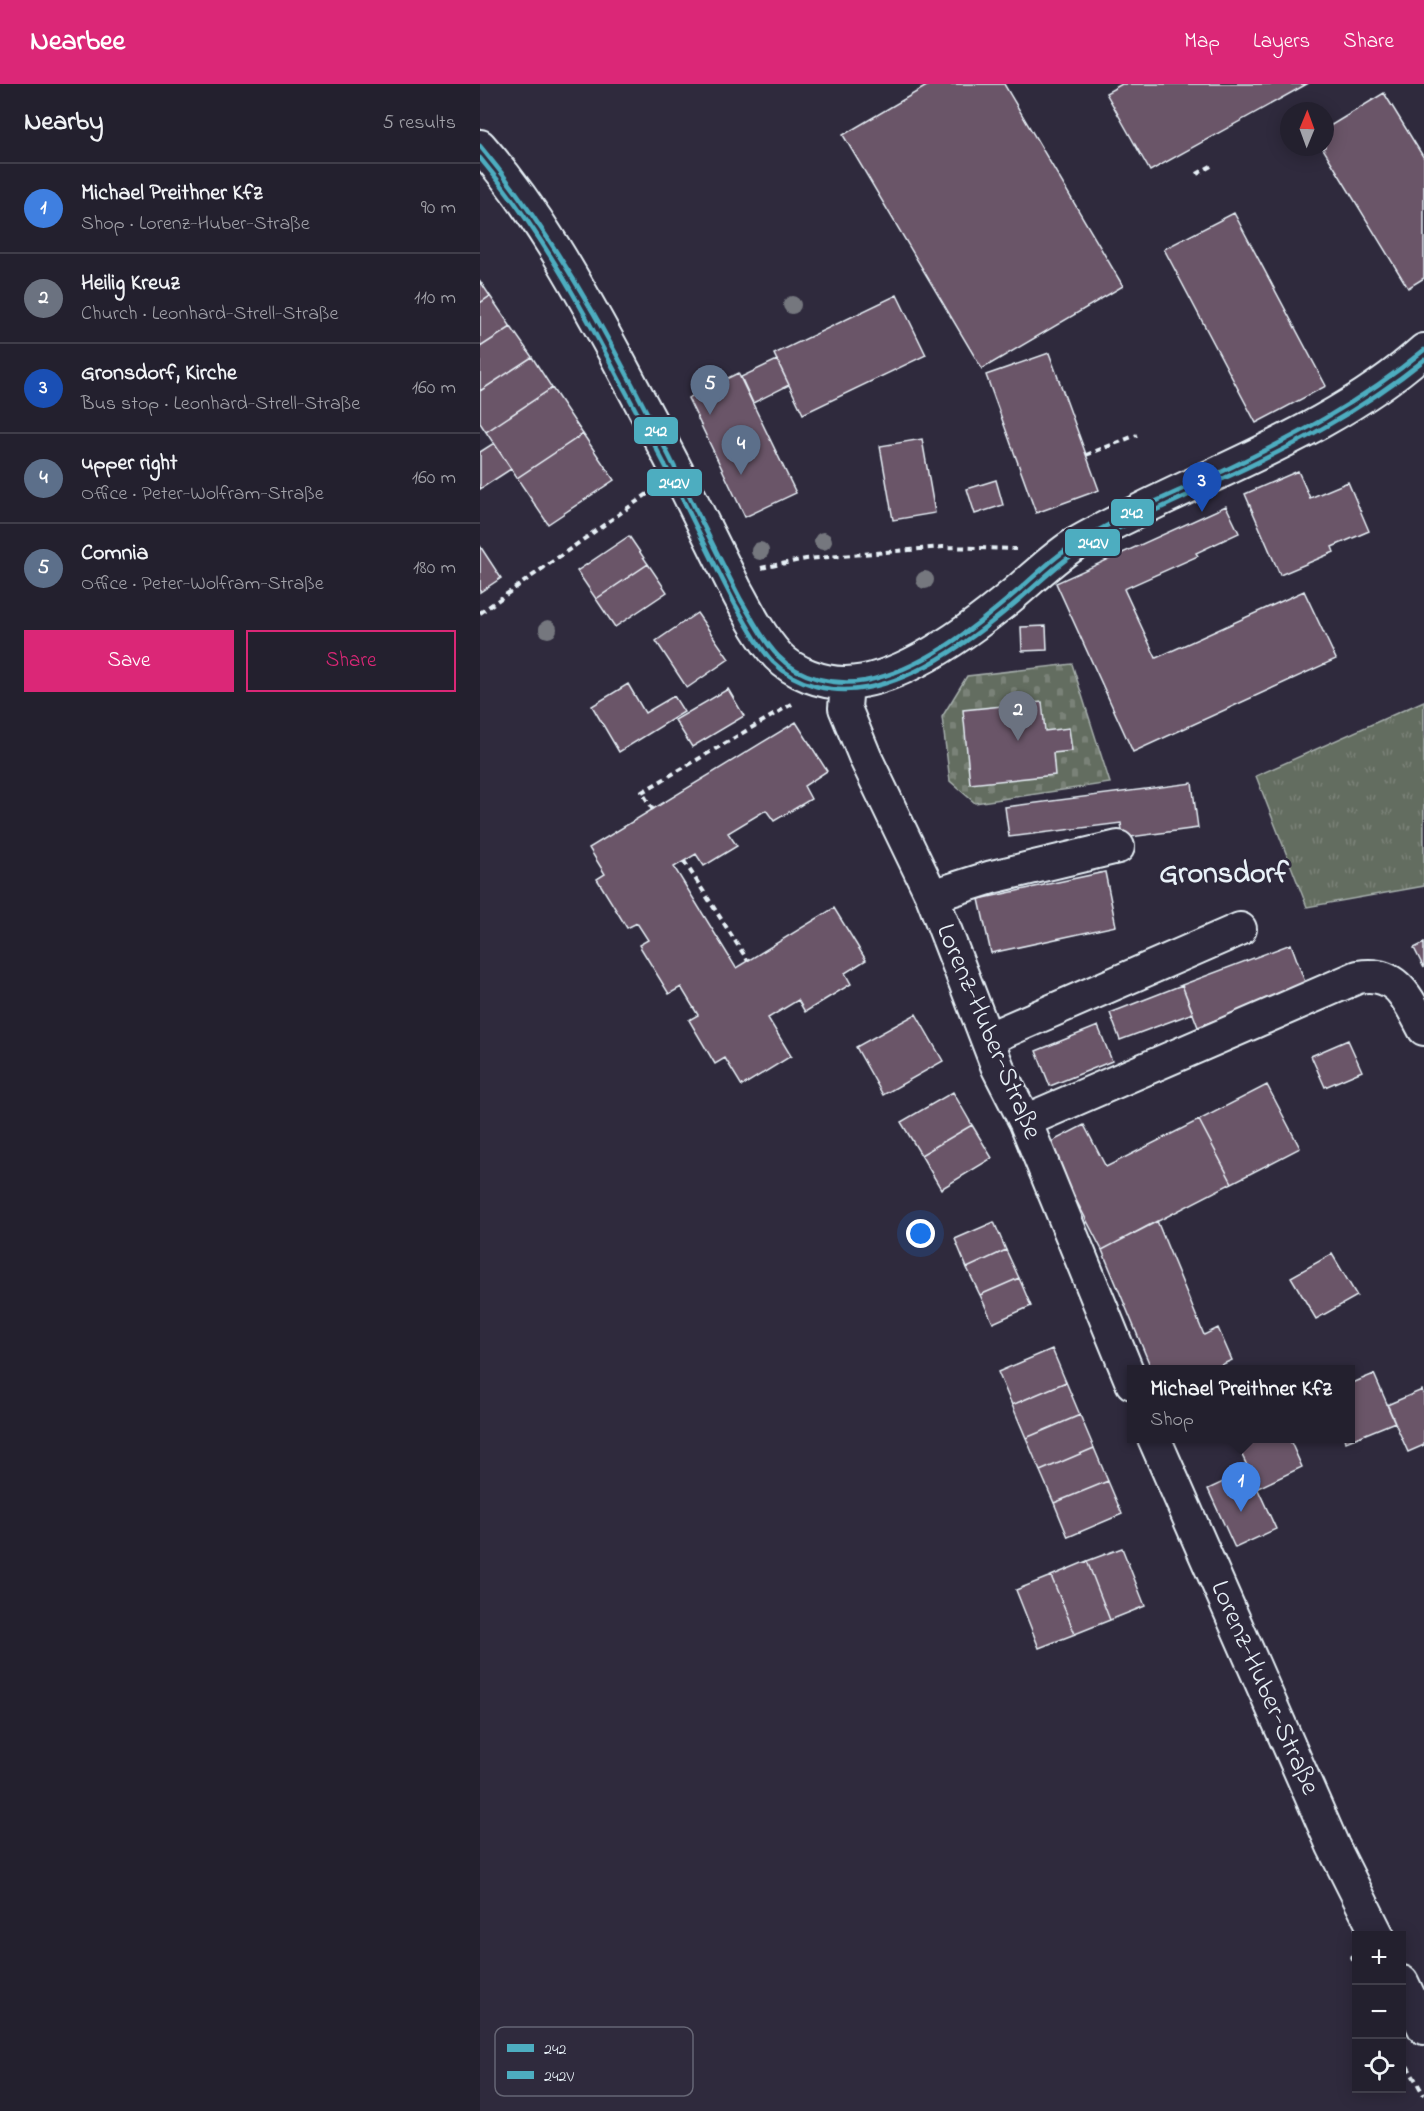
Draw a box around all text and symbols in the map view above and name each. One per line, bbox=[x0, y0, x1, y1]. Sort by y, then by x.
text: Nearbee bbox=[30, 22, 125, 63]
text: Map bbox=[1184, 27, 1220, 57]
text: Layers bbox=[1253, 27, 1310, 57]
text: Share bbox=[1343, 27, 1394, 57]
north arrow bbox=[1280, 102, 1334, 156]
text: Nearby bbox=[24, 104, 103, 142]
text: 5 results bbox=[383, 109, 456, 138]
text: Michael Preithner Kfz bbox=[81, 178, 262, 210]
text: 1 bbox=[40, 194, 47, 223]
text: 90 m bbox=[421, 194, 456, 223]
text: Shop · Lorenz-Huber-Straße bbox=[81, 210, 310, 239]
text: Heilig Kreuz bbox=[81, 268, 180, 300]
text: 2 bbox=[39, 284, 48, 313]
text: 110 m bbox=[414, 284, 456, 313]
text: Church · Leonhard-Strell-Straße bbox=[81, 300, 338, 329]
text: Gronsdorf, Kirche bbox=[81, 358, 237, 390]
pin: 5 bbox=[690, 366, 730, 415]
text: 3 bbox=[39, 374, 48, 403]
text: 160 m bbox=[412, 374, 456, 403]
text: Bus stop · Leonhard-Strell-Straße bbox=[81, 390, 360, 419]
line badge: 242 bbox=[633, 416, 679, 445]
text: 242 bbox=[644, 420, 667, 444]
pin: 4 bbox=[722, 426, 760, 475]
text: upper right bbox=[81, 448, 177, 480]
pin: 3 bbox=[1182, 462, 1222, 512]
text: 4 bbox=[39, 464, 48, 493]
text: 160 m bbox=[412, 464, 456, 493]
line badge: 242V bbox=[646, 468, 703, 497]
text: 242V bbox=[658, 472, 689, 496]
text: Office · Peter-Wolfram-Straße bbox=[81, 480, 324, 509]
line badge: 242 bbox=[1110, 498, 1155, 527]
text: 242 bbox=[1120, 502, 1143, 526]
line badge: 242V bbox=[1064, 528, 1121, 557]
text: 242V bbox=[1077, 532, 1108, 556]
text: Comnia bbox=[81, 538, 148, 570]
text: 5 bbox=[38, 554, 49, 583]
text: 180 m bbox=[413, 554, 456, 583]
text: Office · Peter-Wolfram-Straße bbox=[81, 570, 324, 599]
button: Save bbox=[24, 630, 234, 692]
button: Share bbox=[246, 630, 456, 692]
pin: 2 bbox=[998, 692, 1038, 741]
district label: Gronsdorf bbox=[1159, 853, 1290, 897]
street label: Lorenz-Huber-Straße bbox=[925, 918, 1051, 1147]
your location bbox=[906, 1219, 935, 1248]
popup bbox=[1127, 1365, 1355, 1443]
text: Michael Preithner Kfz bbox=[1150, 1374, 1332, 1406]
text: Shop bbox=[1150, 1406, 1194, 1435]
pin: 1 bbox=[1222, 1462, 1260, 1512]
street label: Lorenz-Huber-Straße bbox=[1199, 1575, 1329, 1802]
map controls bbox=[1352, 1931, 1406, 2093]
button: + bbox=[1352, 1931, 1406, 1985]
button: − bbox=[1352, 1985, 1406, 2039]
legend bbox=[495, 2027, 693, 2096]
text: 242 bbox=[544, 2038, 567, 2062]
button: locate bbox=[1352, 2039, 1406, 2093]
text: 242V bbox=[544, 2065, 574, 2089]

